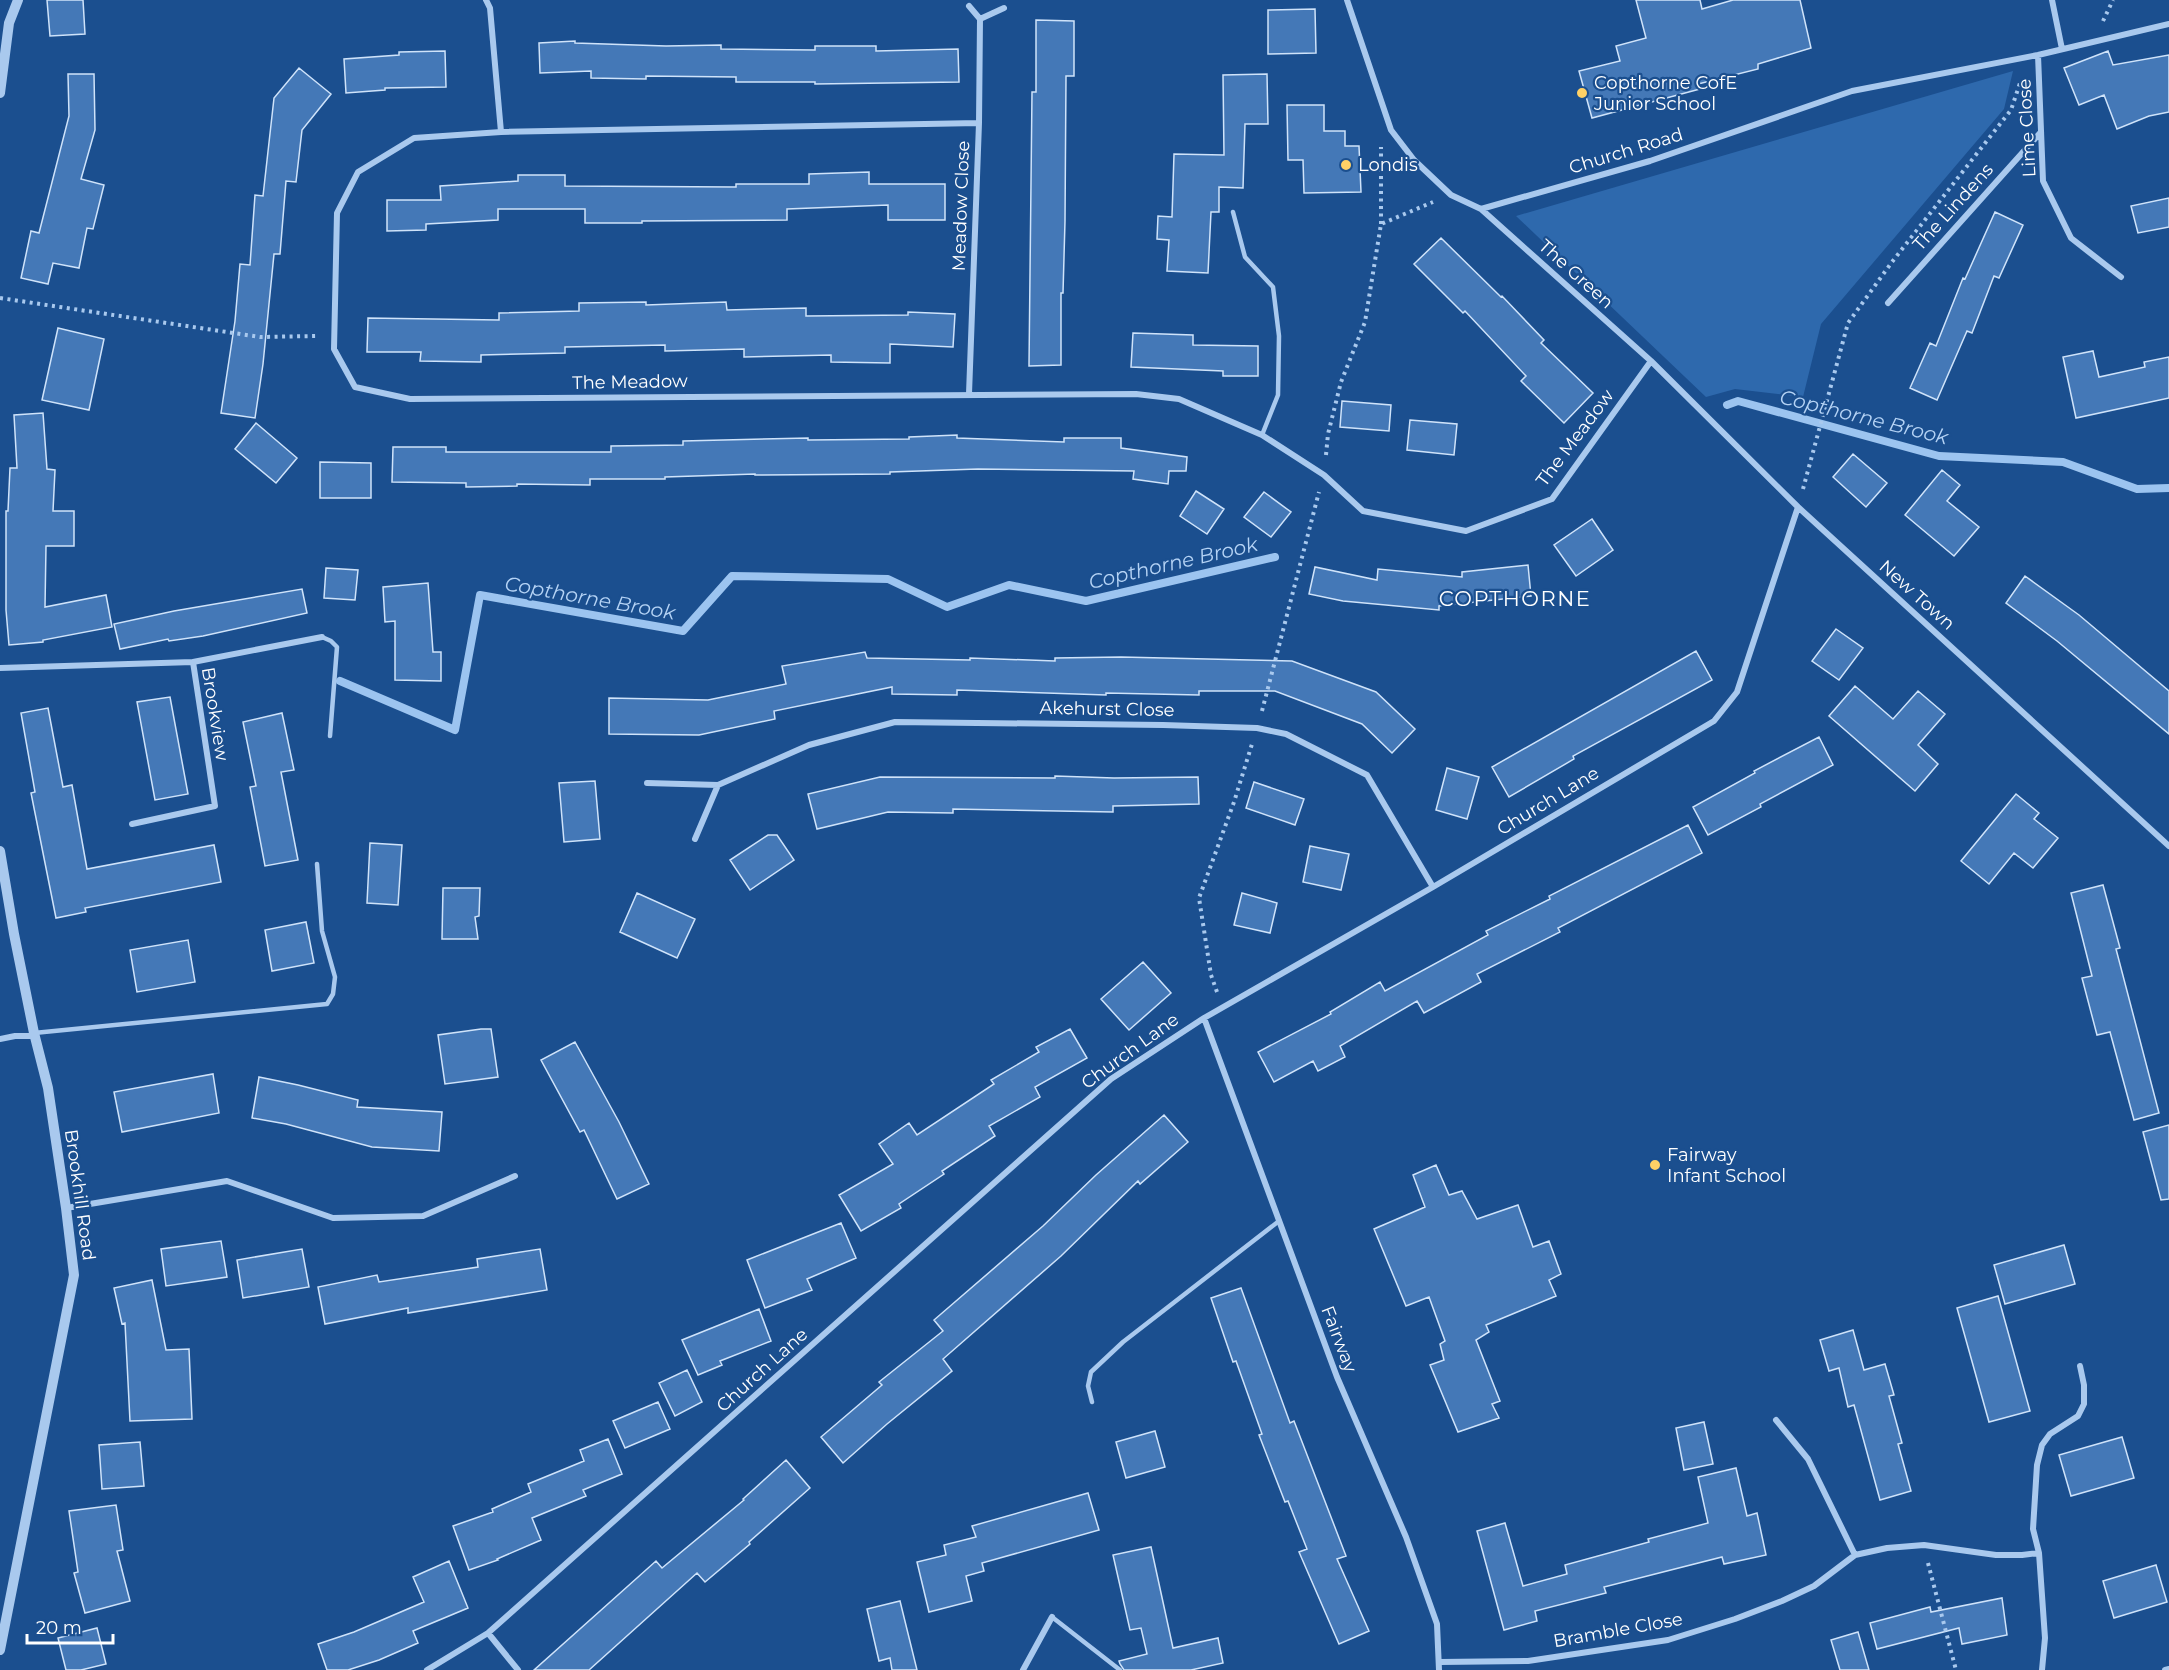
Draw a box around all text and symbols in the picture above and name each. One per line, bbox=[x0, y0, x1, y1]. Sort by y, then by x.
place label: Copthorne CofE Junior School bbox=[1593, 72, 1737, 115]
street label: Lime Close bbox=[2013, 78, 2041, 178]
marker: Copthorne CofE Junior School bbox=[1575, 86, 1589, 100]
street label: Church Road bbox=[1566, 123, 1686, 179]
street label: Meadow Close bbox=[948, 140, 974, 272]
place label: Londis bbox=[1358, 154, 1418, 176]
marker: Londis bbox=[1339, 158, 1353, 172]
street label: The Lindens bbox=[1908, 159, 1998, 255]
street label: The Green bbox=[1534, 235, 1618, 313]
street label: The Meadow bbox=[572, 370, 688, 394]
water label: Copthorne Brook bbox=[1777, 384, 1952, 450]
street label: The Meadow bbox=[1531, 385, 1619, 491]
water label: Copthorne Brook bbox=[1086, 532, 1261, 594]
street label: New Town bbox=[1875, 555, 1959, 635]
water label: Copthorne Brook bbox=[503, 571, 678, 625]
district label: COPTHORNE bbox=[1439, 586, 1591, 611]
street label: Brookview bbox=[197, 666, 233, 763]
street label: Akehurst Close bbox=[1039, 697, 1175, 721]
street label: Church Lane bbox=[1493, 762, 1603, 840]
street label: Church Lane bbox=[1077, 1008, 1183, 1094]
street label: Brookhill Road bbox=[60, 1128, 100, 1262]
place label: Fairway Infant School bbox=[1667, 1144, 1786, 1187]
marker: Fairway Infant School bbox=[1648, 1158, 1662, 1172]
street label: Fairway bbox=[1316, 1303, 1362, 1376]
street label: Church Lane bbox=[712, 1323, 812, 1417]
scale bar bbox=[27, 1607, 112, 1645]
street label: Bramble Close bbox=[1552, 1608, 1685, 1652]
text: 20 m bbox=[36, 1617, 82, 1639]

